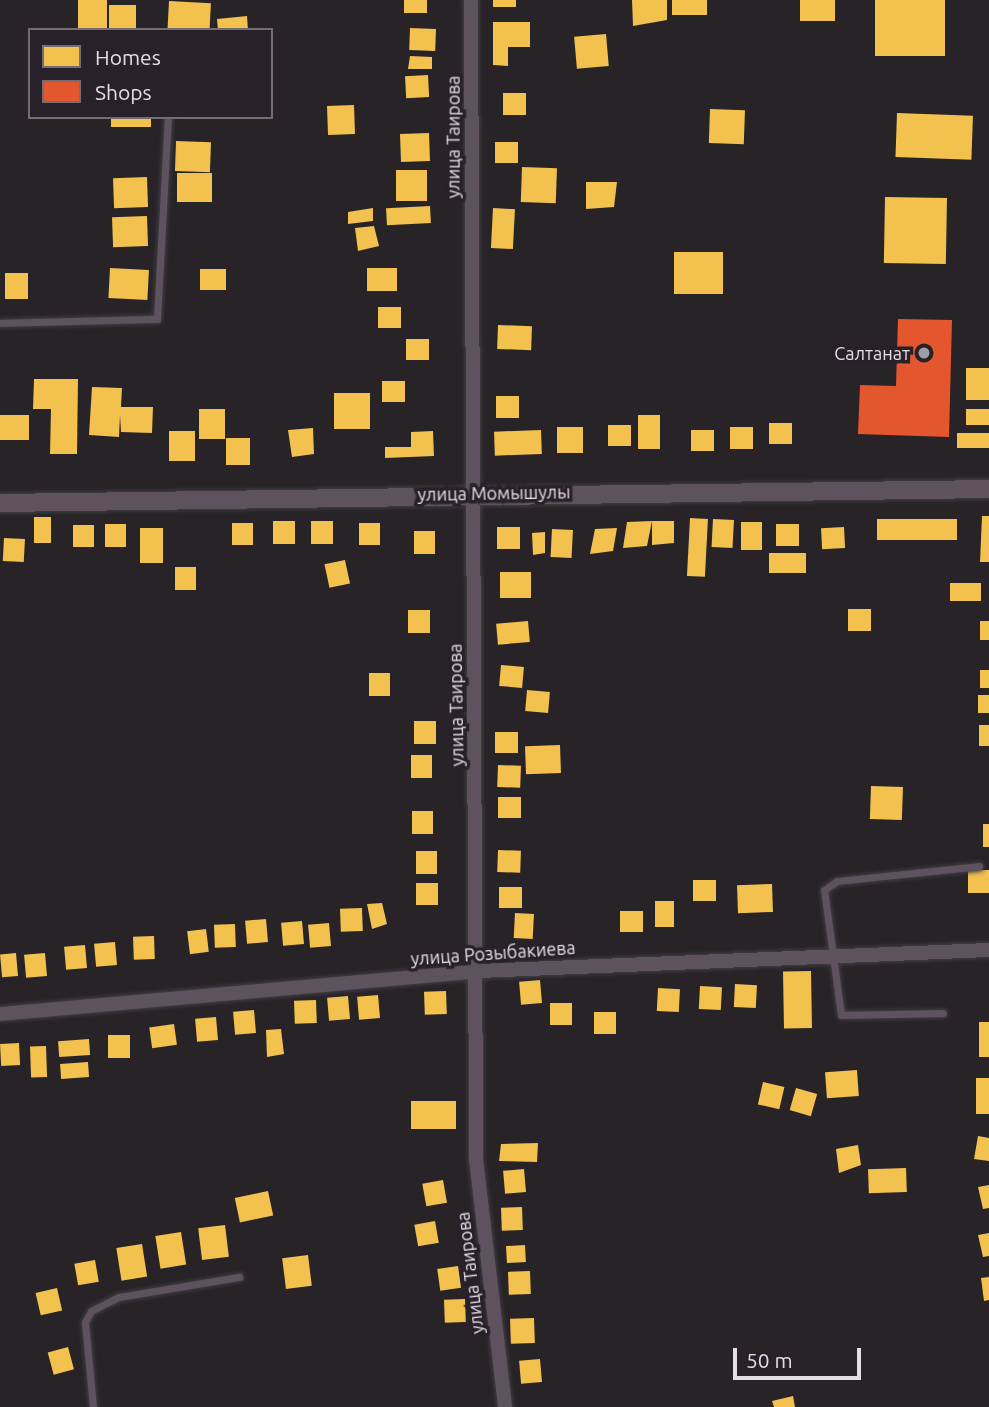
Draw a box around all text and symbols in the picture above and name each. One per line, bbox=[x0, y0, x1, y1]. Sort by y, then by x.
legend bbox=[28, 28, 273, 119]
text: Homes bbox=[95, 45, 161, 69]
street label: улица Таирова bbox=[442, 76, 464, 198]
text: Shops bbox=[95, 80, 152, 104]
place label: Салтанат bbox=[834, 342, 910, 364]
marker: Салтанат bbox=[916, 345, 932, 361]
street label: улица Момышулы bbox=[417, 481, 571, 505]
street label: улица Таирова bbox=[444, 643, 468, 767]
street label: улица Розыбакиева bbox=[410, 936, 576, 970]
street label: улица Таирова bbox=[452, 1211, 488, 1335]
scale bar bbox=[737, 1334, 865, 1378]
text: 50 m bbox=[746, 1348, 793, 1372]

